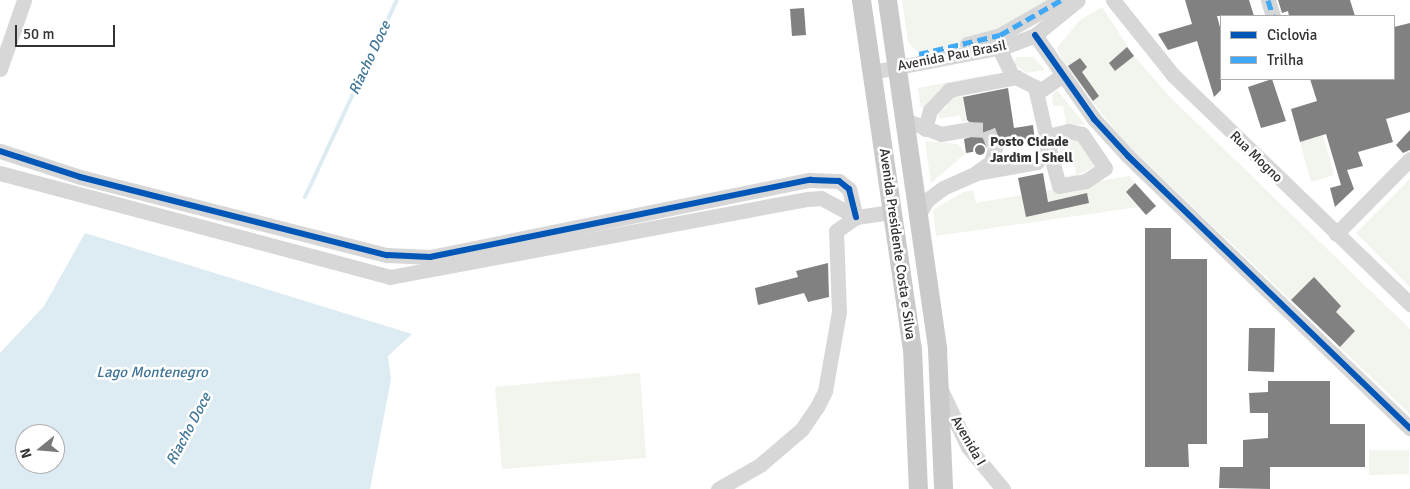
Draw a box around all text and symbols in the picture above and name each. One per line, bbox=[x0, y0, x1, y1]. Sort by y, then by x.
scale bar bbox=[18, 15, 118, 47]
legend bbox=[1220, 15, 1395, 80]
water label: Riacho Doce bbox=[345, 18, 395, 98]
text: 50 m bbox=[23, 25, 54, 43]
text: Ciclovia bbox=[1267, 26, 1317, 44]
street label: Avenida Pau Brasil bbox=[896, 37, 1008, 75]
text: Trilha bbox=[1267, 51, 1304, 69]
street label: Rua Mogno bbox=[1226, 128, 1286, 186]
place label: Posto Cidade Jardim | Shell bbox=[990, 134, 1073, 166]
marker: Posto Cidade Jardim | Shell bbox=[974, 144, 986, 156]
street label: Avenida Presidente Costa e Silva bbox=[875, 147, 919, 341]
water label: Lago Montenegro bbox=[96, 364, 208, 382]
water label: Riacho Doce bbox=[163, 390, 215, 468]
street label: Avenida I bbox=[947, 413, 989, 469]
north arrow bbox=[15, 424, 65, 474]
text: N bbox=[17, 446, 36, 460]

